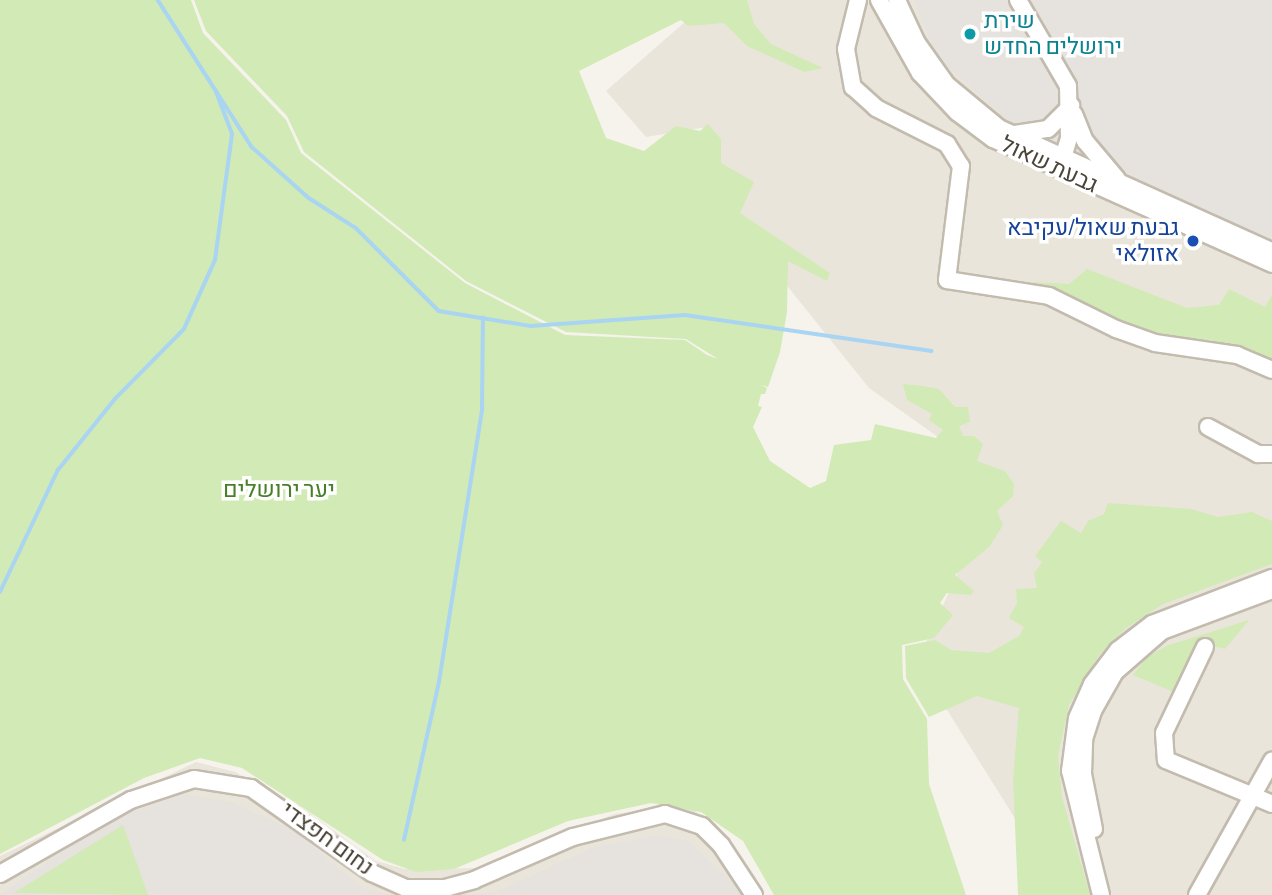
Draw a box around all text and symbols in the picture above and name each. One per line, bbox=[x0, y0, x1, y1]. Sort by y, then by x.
place label: שירת ירושלים החדש bbox=[984, 7, 1122, 61]
marker: שירת ירושלים החדש bbox=[962, 26, 978, 42]
street label: גבעת שאול bbox=[996, 131, 1102, 199]
place label: גבעת שאול/עקיבא אזולאי bbox=[1007, 214, 1179, 268]
marker: גבעת שאול/עקיבא אזולאי bbox=[1185, 233, 1201, 249]
park label: יער ירושלים bbox=[223, 476, 335, 504]
street label: נחום חפצדי bbox=[276, 796, 378, 882]

